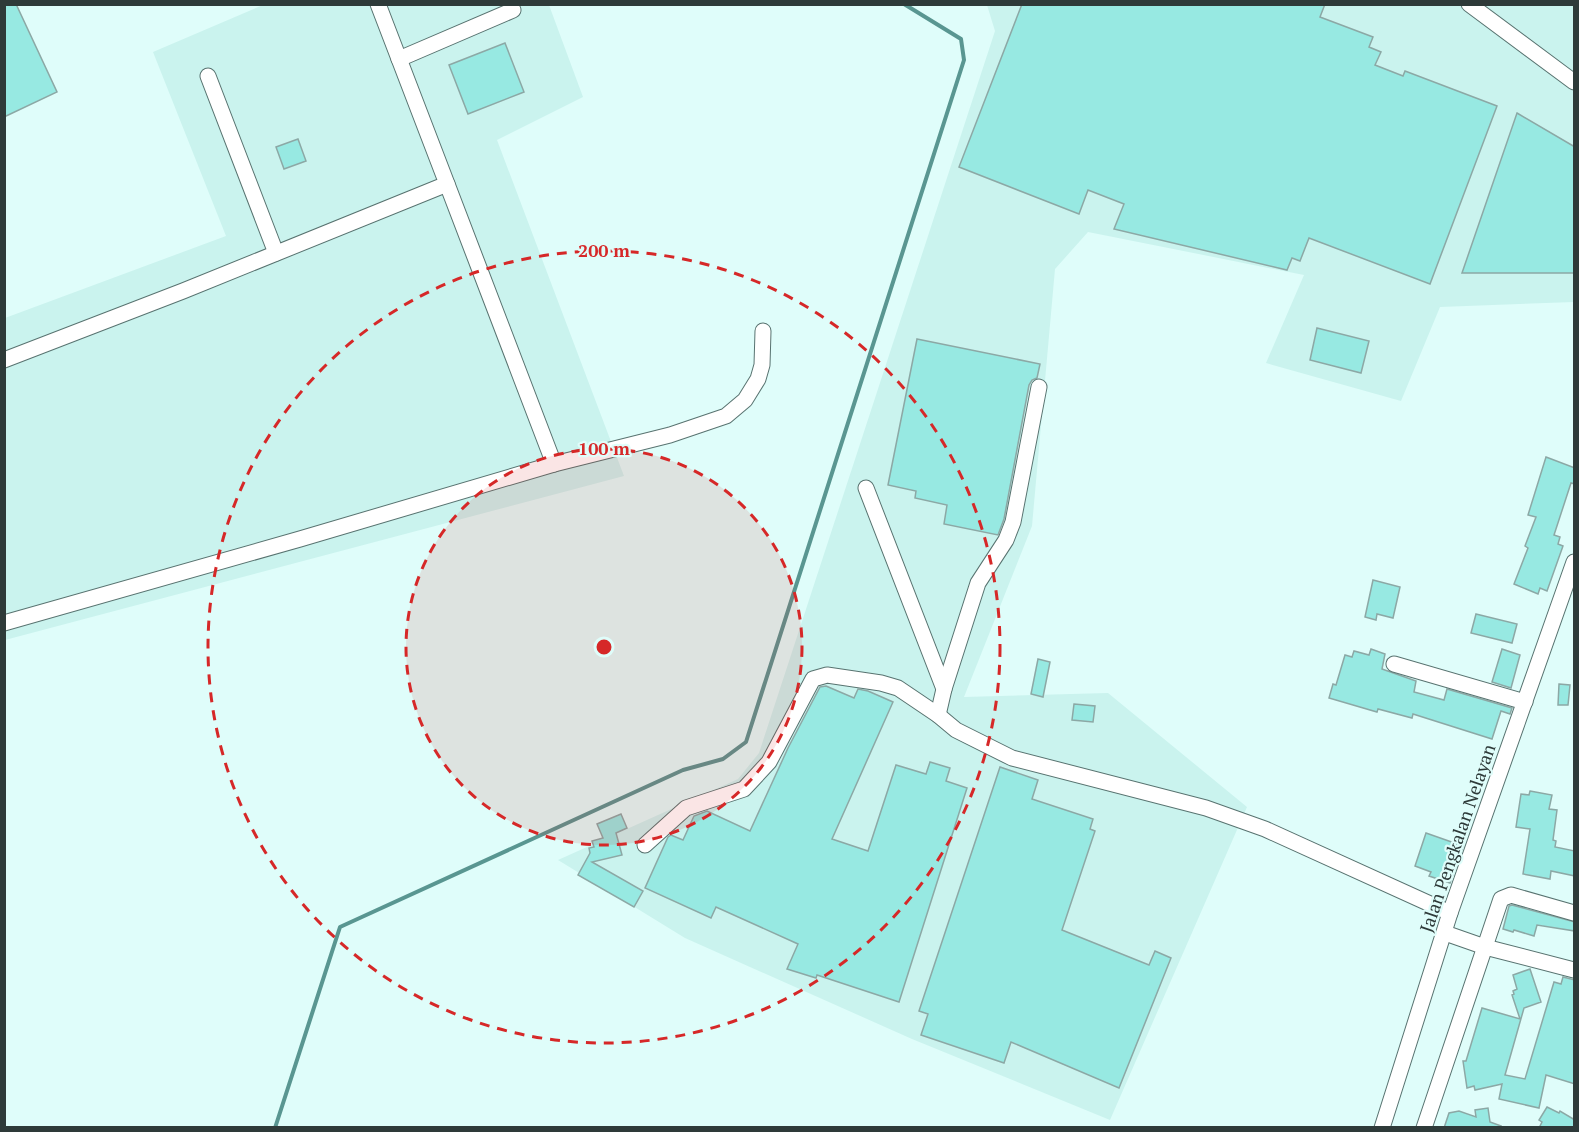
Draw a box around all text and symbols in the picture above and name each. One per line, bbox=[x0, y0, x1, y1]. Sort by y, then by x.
text: 200 m bbox=[578, 238, 630, 262]
text: 100 m bbox=[578, 436, 630, 460]
centre of rings bbox=[594, 637, 614, 657]
street label: Jalan Pengkalan Nelayan bbox=[1413, 740, 1501, 935]

